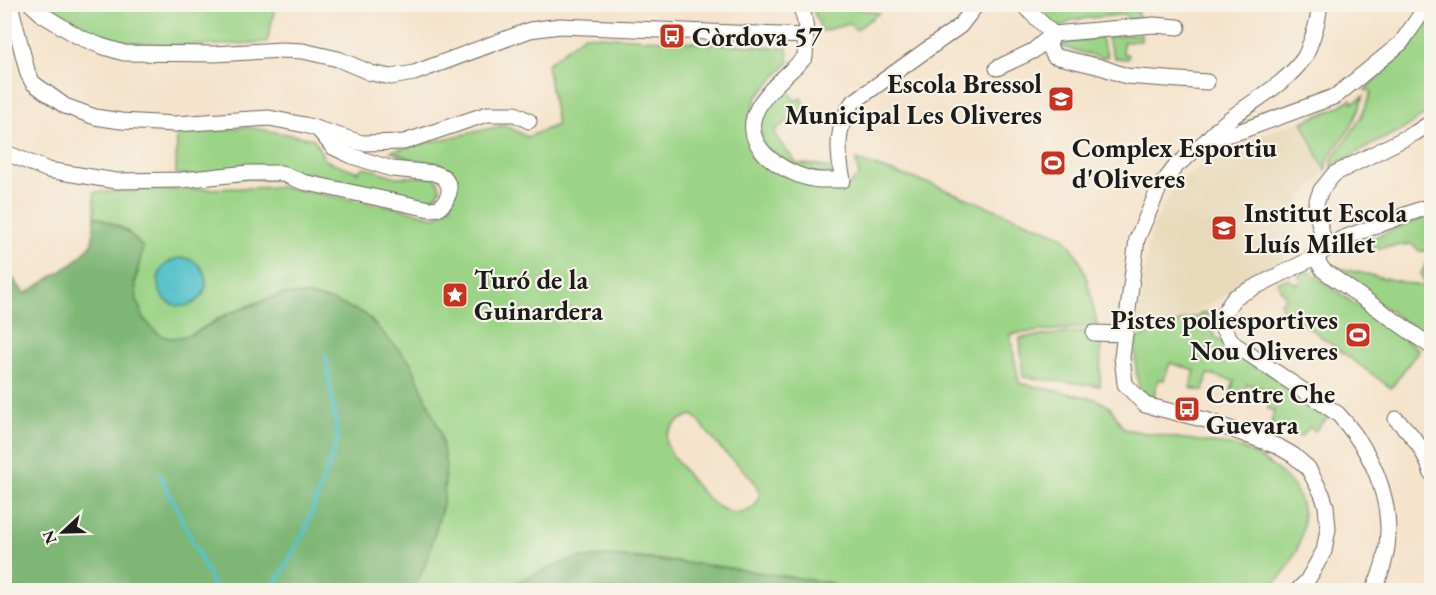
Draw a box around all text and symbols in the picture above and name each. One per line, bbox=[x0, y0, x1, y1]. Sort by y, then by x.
place label: Còrdova 57 bbox=[692, 19, 823, 54]
bus stop icon: Còrdova 57 bbox=[657, 21, 687, 51]
place label: Escola Bressol Municipal Les Oliveres bbox=[785, 66, 1042, 132]
school or university icon: Escola Bressol Municipal Les Oliveres bbox=[1046, 84, 1076, 114]
place label: Complex Esportiu d'Oliveres bbox=[1072, 130, 1277, 196]
sports icon: Complex Esportiu d'Oliveres bbox=[1038, 148, 1068, 178]
place label: Institut Escola Lluís Millet bbox=[1244, 195, 1408, 261]
school or university icon: Institut Escola Lluís Millet bbox=[1209, 213, 1239, 243]
place label: Turó de la Guinardera bbox=[474, 262, 603, 328]
place icon: Turó de la Guinardera bbox=[440, 280, 470, 310]
place label: Pistes poliesportives Nou Oliveres bbox=[1110, 302, 1338, 368]
sports icon: Pistes poliesportives Nou Oliveres bbox=[1343, 320, 1373, 350]
place label: Centre Che Guevara bbox=[1206, 376, 1335, 442]
bus stop icon: Centre Che Guevara bbox=[1172, 394, 1202, 424]
north arrow bbox=[33, 502, 93, 562]
text: N bbox=[37, 527, 62, 547]

